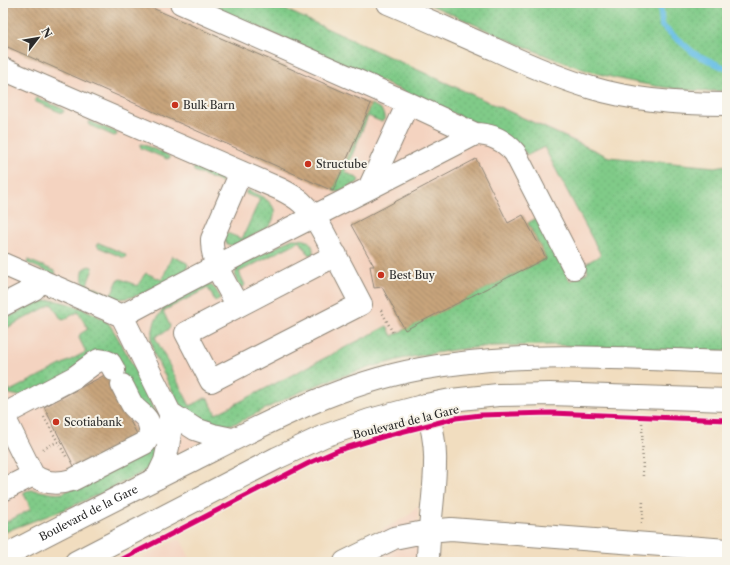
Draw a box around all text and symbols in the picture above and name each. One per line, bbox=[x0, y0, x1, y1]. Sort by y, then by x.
north arrow bbox=[18, 18, 58, 58]
text: N bbox=[38, 25, 55, 41]
place label: Bulk Barn bbox=[183, 98, 235, 112]
marker: Bulk Barn bbox=[170, 100, 180, 110]
place label: Structube bbox=[316, 157, 367, 171]
marker: Structube bbox=[303, 159, 313, 169]
place label: Best Buy bbox=[389, 268, 436, 282]
marker: Best Buy bbox=[376, 270, 386, 280]
street label: Boulevard de la Gare bbox=[351, 402, 461, 442]
place label: Scotiabank bbox=[64, 415, 122, 429]
marker: Scotiabank bbox=[51, 417, 61, 427]
street label: Boulevard de la Gare bbox=[37, 482, 140, 544]

